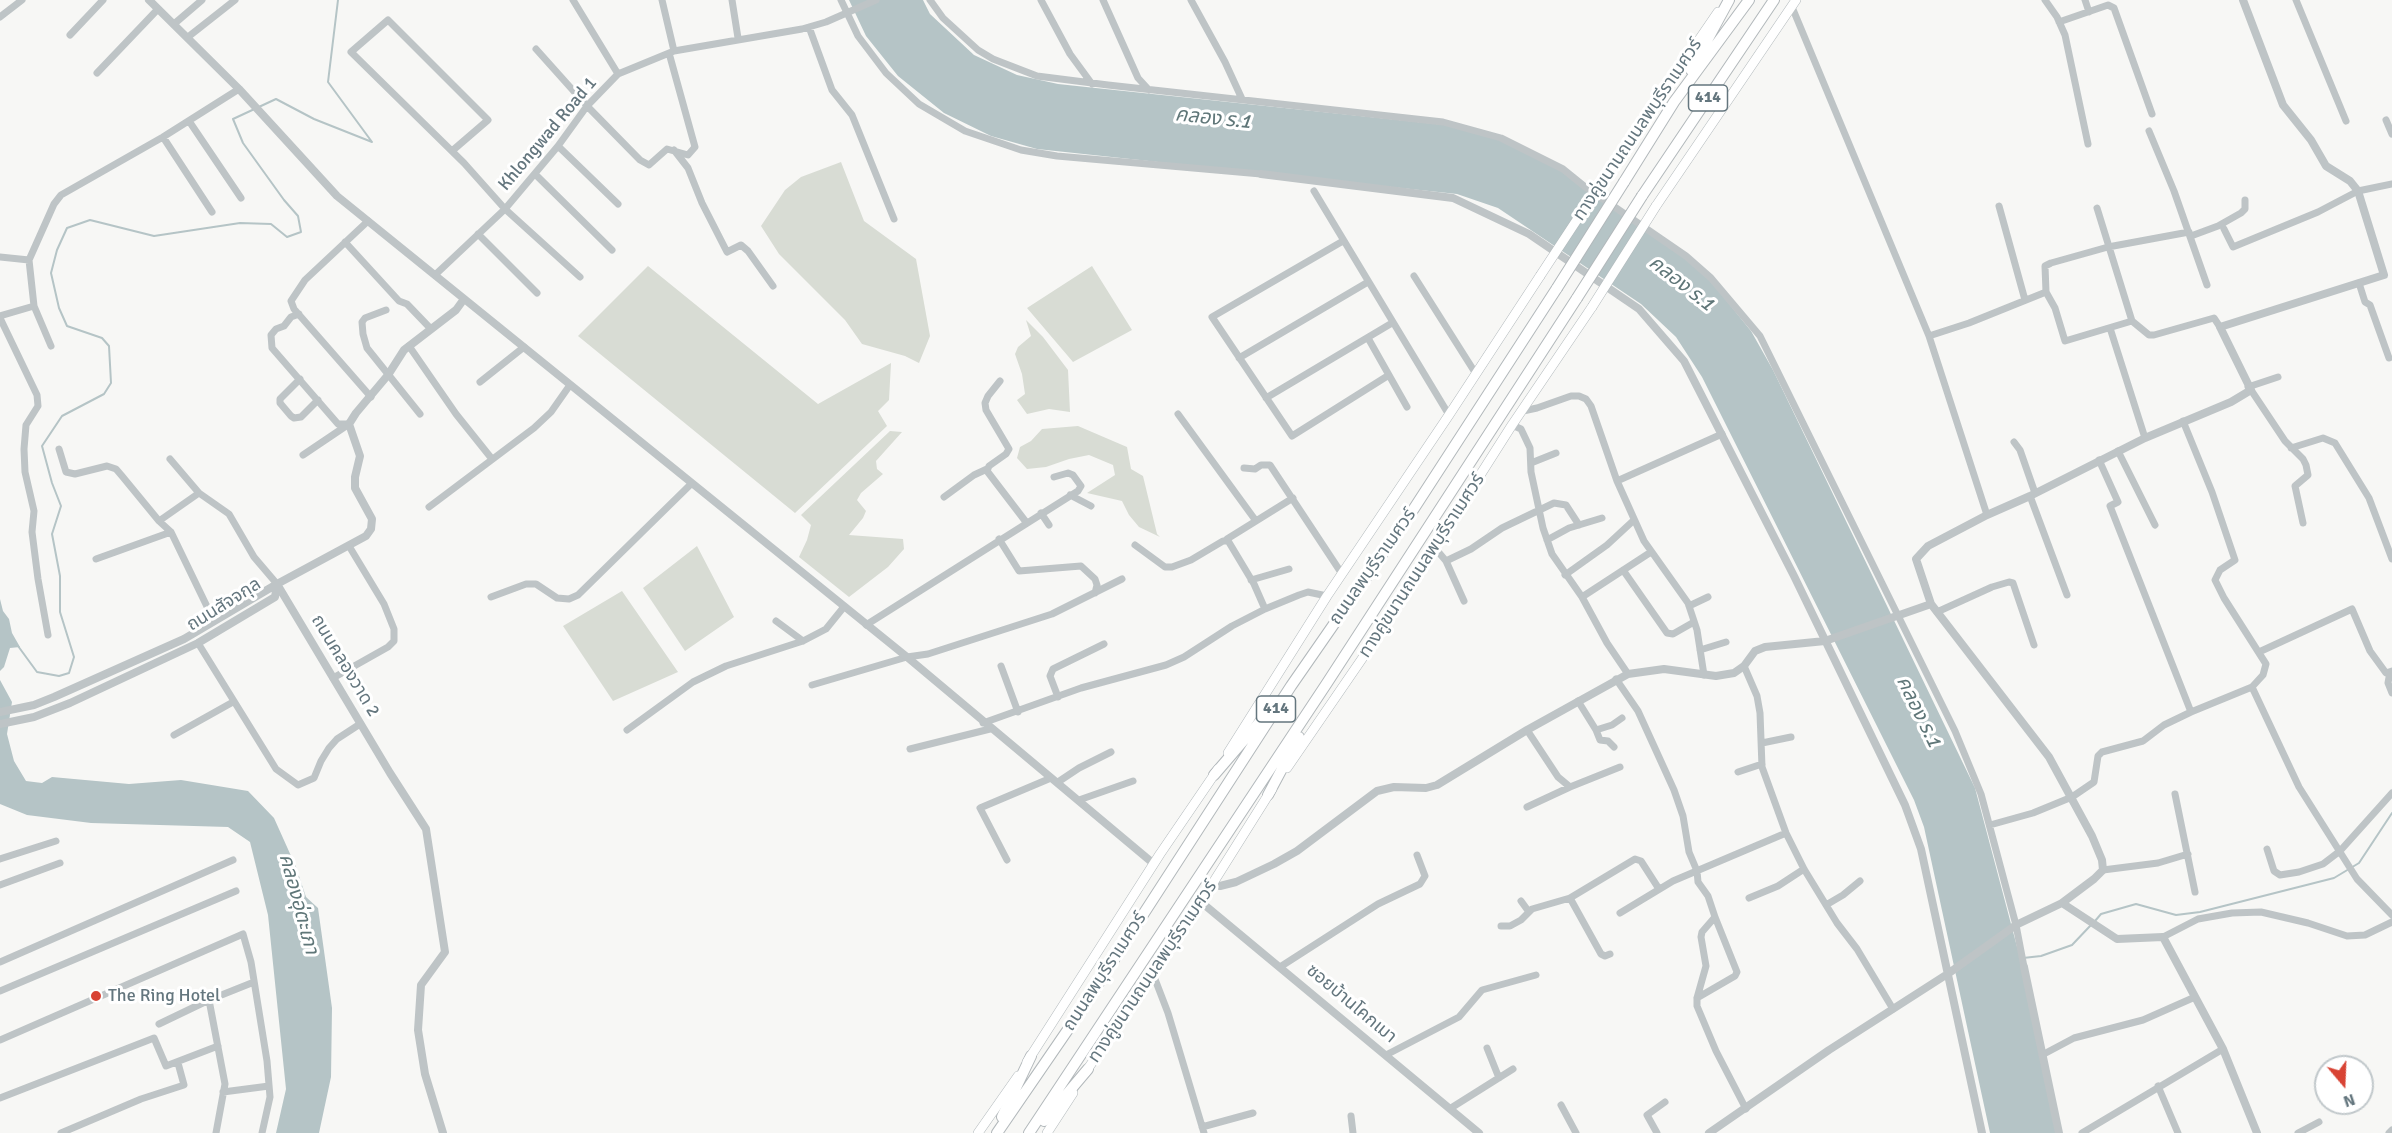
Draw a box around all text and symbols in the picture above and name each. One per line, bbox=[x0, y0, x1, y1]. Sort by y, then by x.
street label: ทางคู่ขนานถนนลพบุรีราเมศวร์ bbox=[1569, 35, 1707, 225]
street label: Khlongwad Road 1 bbox=[494, 73, 602, 195]
road number: 414 bbox=[1688, 85, 1728, 111]
water label: คลอง ร.1 bbox=[1174, 103, 1252, 135]
water label: คลอง ร.1 bbox=[1644, 251, 1718, 317]
street label: ทางคู่ขนานถนนลพบุรีราเมศวร์ bbox=[1354, 470, 1490, 662]
street label: ถนนลพบุรีราเมศวร์ bbox=[1325, 505, 1421, 629]
street label: ถนนสัจจกุล bbox=[183, 574, 265, 636]
street label: ถนนคลองวาด 2 bbox=[306, 611, 384, 721]
water label: คลอง ร.1 bbox=[1891, 673, 1945, 751]
road number: 414 bbox=[1256, 696, 1296, 722]
water label: คลองอุ่ตะเภา bbox=[273, 851, 323, 957]
street label: ทางคู่ขนานถนนลพบุรีราเมศวร์ bbox=[1084, 877, 1222, 1067]
street label: ถนนลพบุรีราเมศวร์ bbox=[1059, 909, 1151, 1035]
street label: ซอยบ้านโคกเมา bbox=[1301, 960, 1401, 1048]
place label: The Ring Hotel bbox=[108, 985, 220, 1007]
marker: The Ring Hotel bbox=[89, 989, 103, 1003]
north arrow bbox=[2314, 1055, 2374, 1115]
text: N bbox=[2341, 1089, 2358, 1111]

